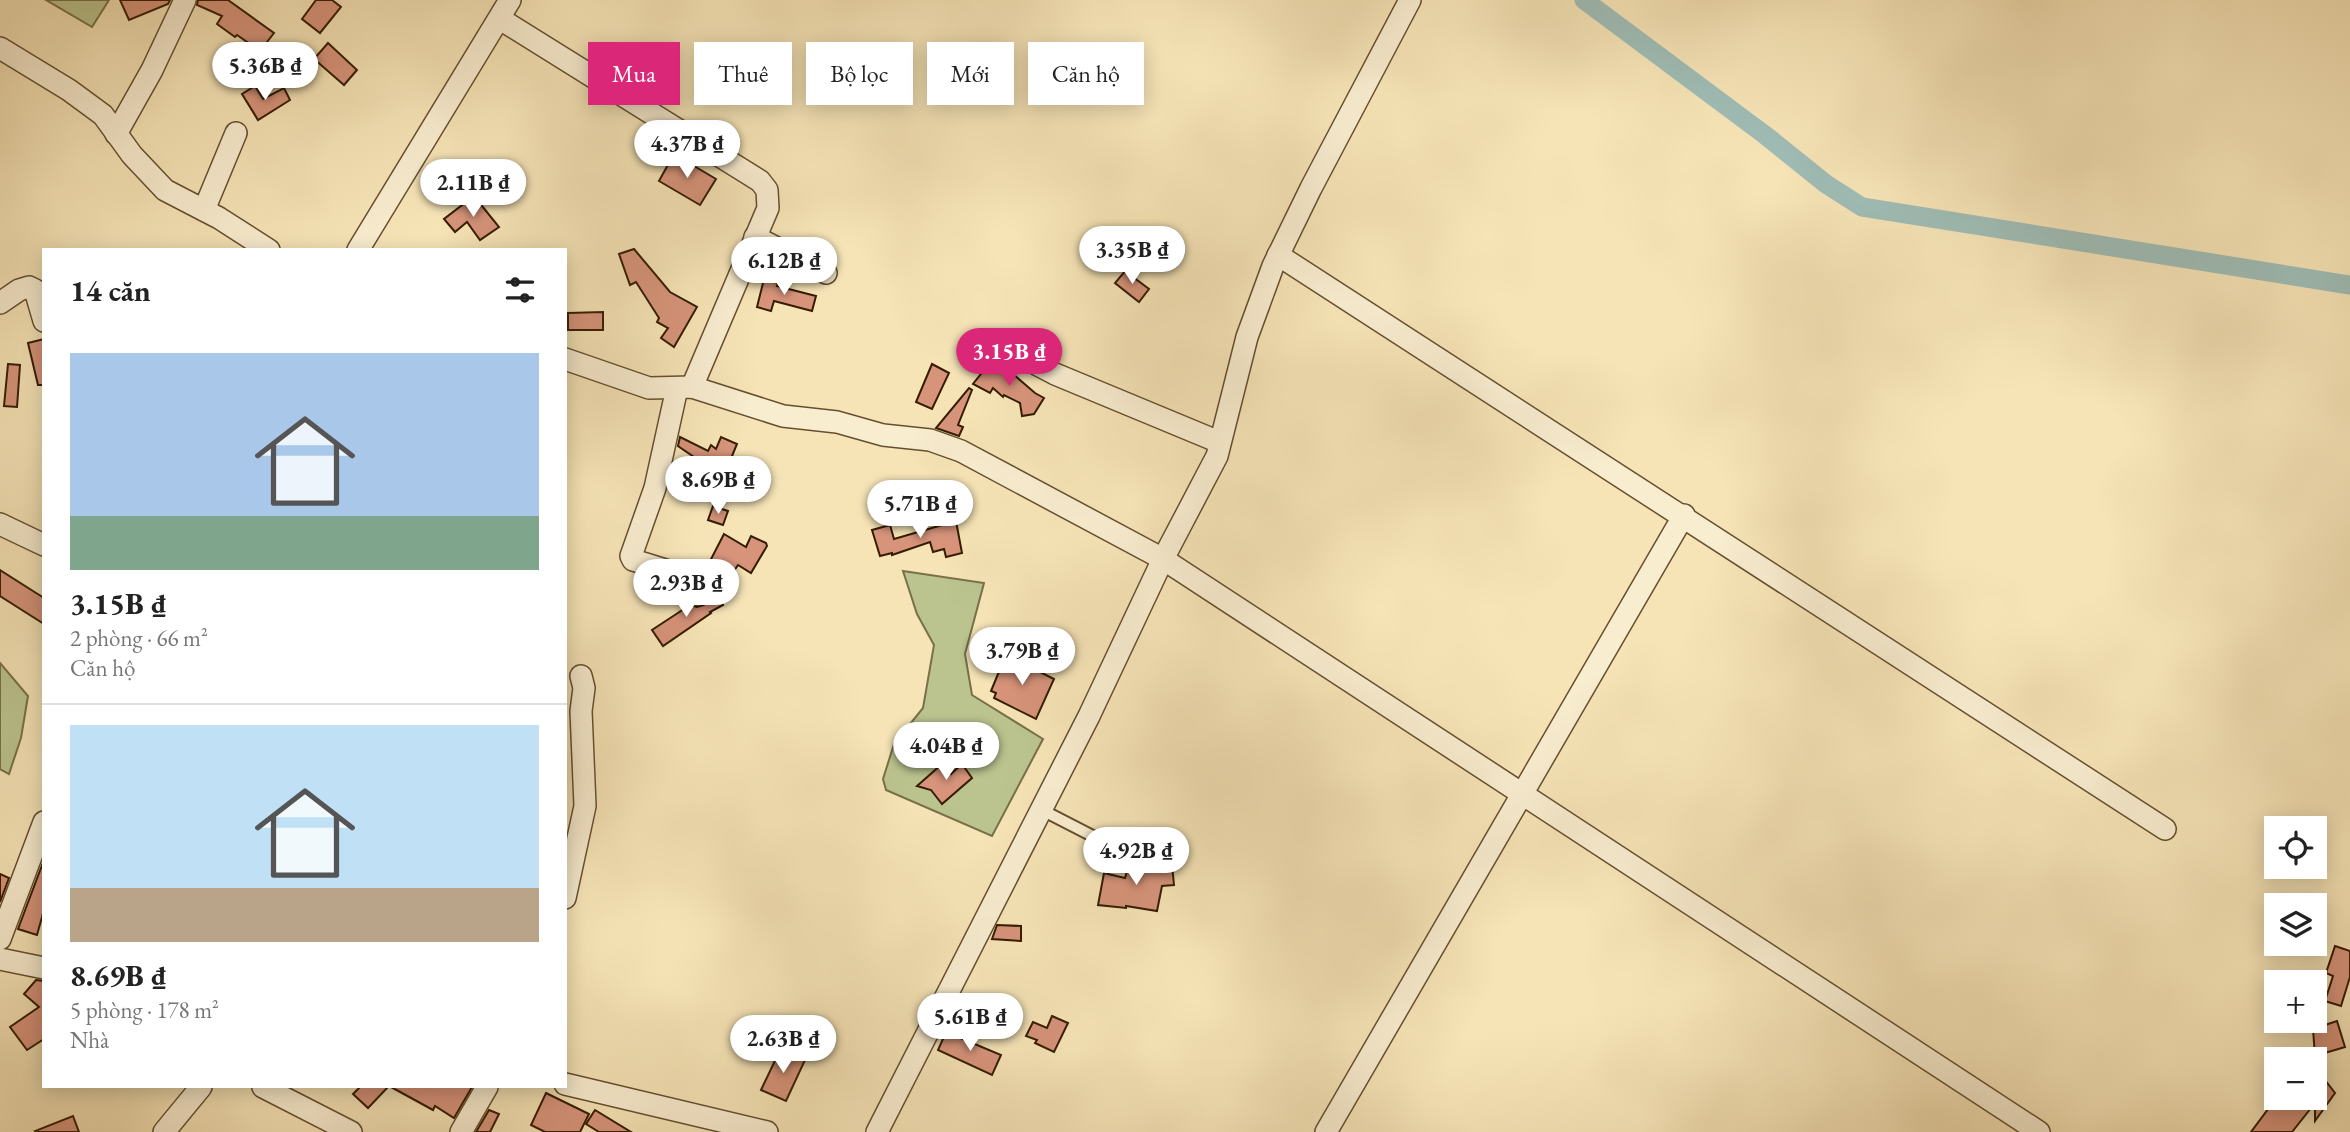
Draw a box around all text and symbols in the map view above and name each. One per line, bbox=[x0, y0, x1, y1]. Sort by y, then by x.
pin: 5.36B ₫ bbox=[200, 42, 330, 102]
chip: Mua bbox=[588, 42, 680, 105]
chip: Thuê bbox=[694, 42, 792, 105]
chip: Bộ lọc bbox=[806, 42, 913, 105]
chip: Mới bbox=[927, 42, 1014, 105]
chip: Căn hộ bbox=[1028, 42, 1144, 105]
text: 5.36B ₫ bbox=[228, 50, 302, 80]
pin: 4.37B ₫ bbox=[622, 120, 752, 180]
text: 4.37B ₫ bbox=[650, 128, 724, 158]
pin: 2.11B ₫ bbox=[408, 160, 538, 219]
text: 2.11B ₫ bbox=[436, 167, 510, 197]
pin: 3.35B ₫ bbox=[1067, 226, 1197, 286]
text: 3.35B ₫ bbox=[1095, 234, 1169, 264]
pin: 6.12B ₫ bbox=[719, 238, 849, 297]
text: 6.12B ₫ bbox=[747, 245, 821, 275]
text: 14 căn bbox=[70, 271, 151, 310]
icon: filters bbox=[501, 271, 539, 309]
pin: 3.15B ₫ bbox=[944, 328, 1074, 388]
text: 3.15B ₫ bbox=[972, 336, 1046, 366]
icon: home bbox=[242, 398, 368, 524]
pin: 8.69B ₫ bbox=[653, 456, 783, 516]
text: 8.69B ₫ bbox=[681, 464, 755, 494]
pin: 5.71B ₫ bbox=[855, 480, 985, 540]
text: 5.71B ₫ bbox=[883, 488, 957, 518]
pin: 2.93B ₫ bbox=[621, 560, 751, 619]
text: 2.93B ₫ bbox=[649, 567, 723, 597]
text: 3.15B ₫ bbox=[70, 584, 166, 623]
text: 2 phòng · 66 m² bbox=[70, 623, 208, 653]
pin: 3.79B ₫ bbox=[957, 628, 1087, 687]
text: 3.79B ₫ bbox=[985, 635, 1059, 665]
text: Căn hộ bbox=[70, 653, 135, 683]
pin: 4.04B ₫ bbox=[881, 722, 1011, 782]
text: 4.04B ₫ bbox=[909, 730, 983, 760]
icon: home bbox=[242, 770, 368, 896]
map controls bbox=[2264, 816, 2327, 1110]
button: locate bbox=[2264, 816, 2327, 879]
pin: 4.92B ₫ bbox=[1071, 828, 1201, 887]
text: 4.92B ₫ bbox=[1099, 835, 1173, 865]
button: layers bbox=[2264, 893, 2327, 956]
text: 8.69B ₫ bbox=[70, 956, 166, 995]
button: + bbox=[2264, 970, 2327, 1033]
pin: 5.61B ₫ bbox=[905, 993, 1035, 1053]
text: 5 phòng · 178 m² bbox=[70, 995, 219, 1025]
text: 5.61B ₫ bbox=[933, 1001, 1007, 1031]
pin: 2.63B ₫ bbox=[718, 1016, 848, 1075]
text: 2.63B ₫ bbox=[746, 1023, 820, 1053]
text: Nhà bbox=[70, 1025, 109, 1055]
button: − bbox=[2264, 1047, 2327, 1110]

